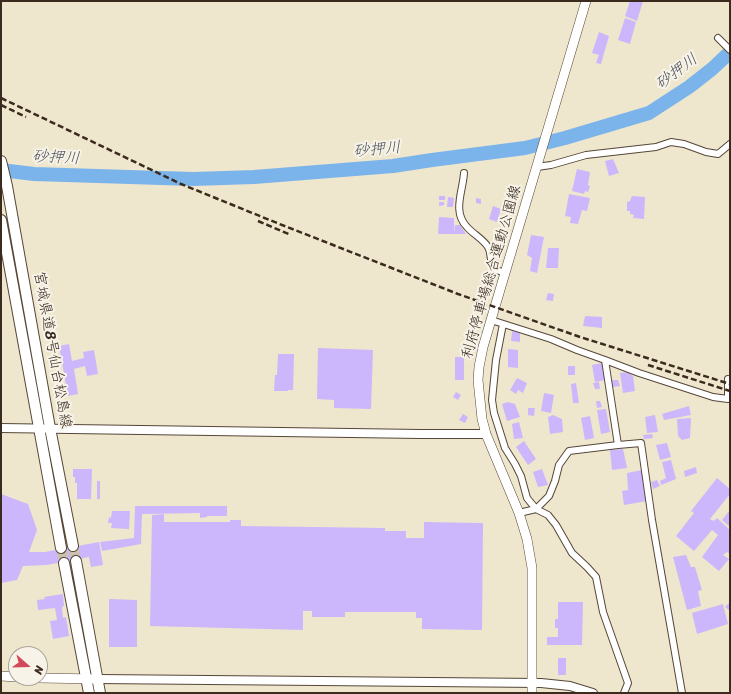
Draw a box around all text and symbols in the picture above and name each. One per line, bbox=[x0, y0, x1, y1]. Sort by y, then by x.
water label: 砂押川 bbox=[652, 50, 702, 94]
water label: 砂押川 bbox=[352, 138, 402, 162]
water label: 砂押川 bbox=[32, 147, 80, 169]
street label: 利府停車場総合運動公園線 bbox=[459, 183, 525, 361]
street label: 宮城県道8号仙台松島線 bbox=[29, 270, 75, 430]
north arrow bbox=[8, 646, 48, 686]
text: N bbox=[29, 663, 49, 677]

